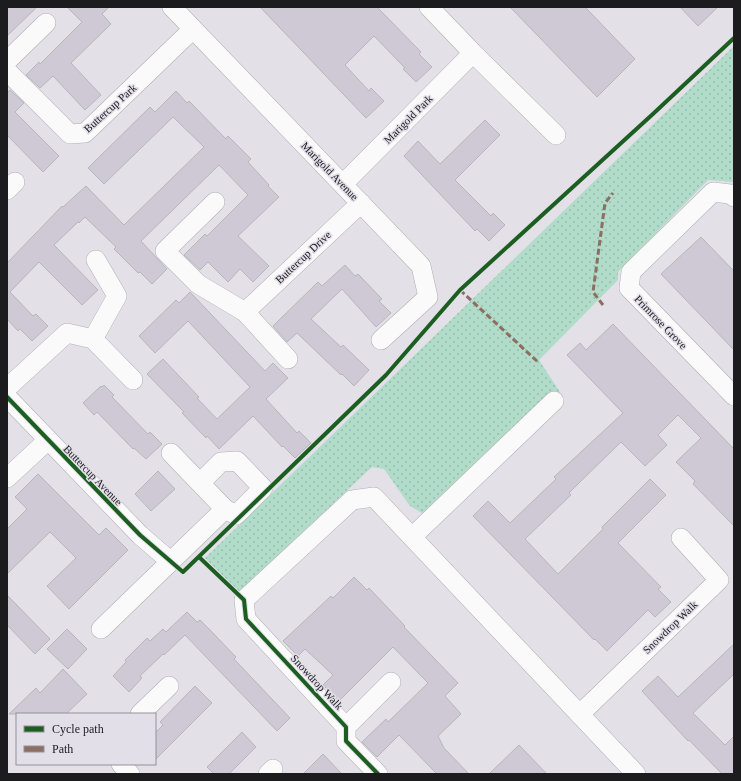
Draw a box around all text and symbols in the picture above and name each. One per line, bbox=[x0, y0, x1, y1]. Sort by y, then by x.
street label: Buttercup Park bbox=[81, 81, 139, 135]
street label: Marigold Park bbox=[381, 92, 435, 146]
street label: Marigold Avenue bbox=[299, 139, 361, 203]
street label: Buttercup Drive bbox=[273, 228, 333, 286]
street label: Primrose Grove bbox=[632, 293, 690, 351]
street label: Buttercup Avenue bbox=[61, 442, 125, 508]
street label: Snowdrop Walk bbox=[640, 598, 700, 656]
street label: Snowdrop Walk bbox=[288, 652, 346, 712]
legend bbox=[16, 713, 156, 765]
text: Cycle path bbox=[52, 722, 104, 736]
text: Path bbox=[52, 742, 73, 756]

